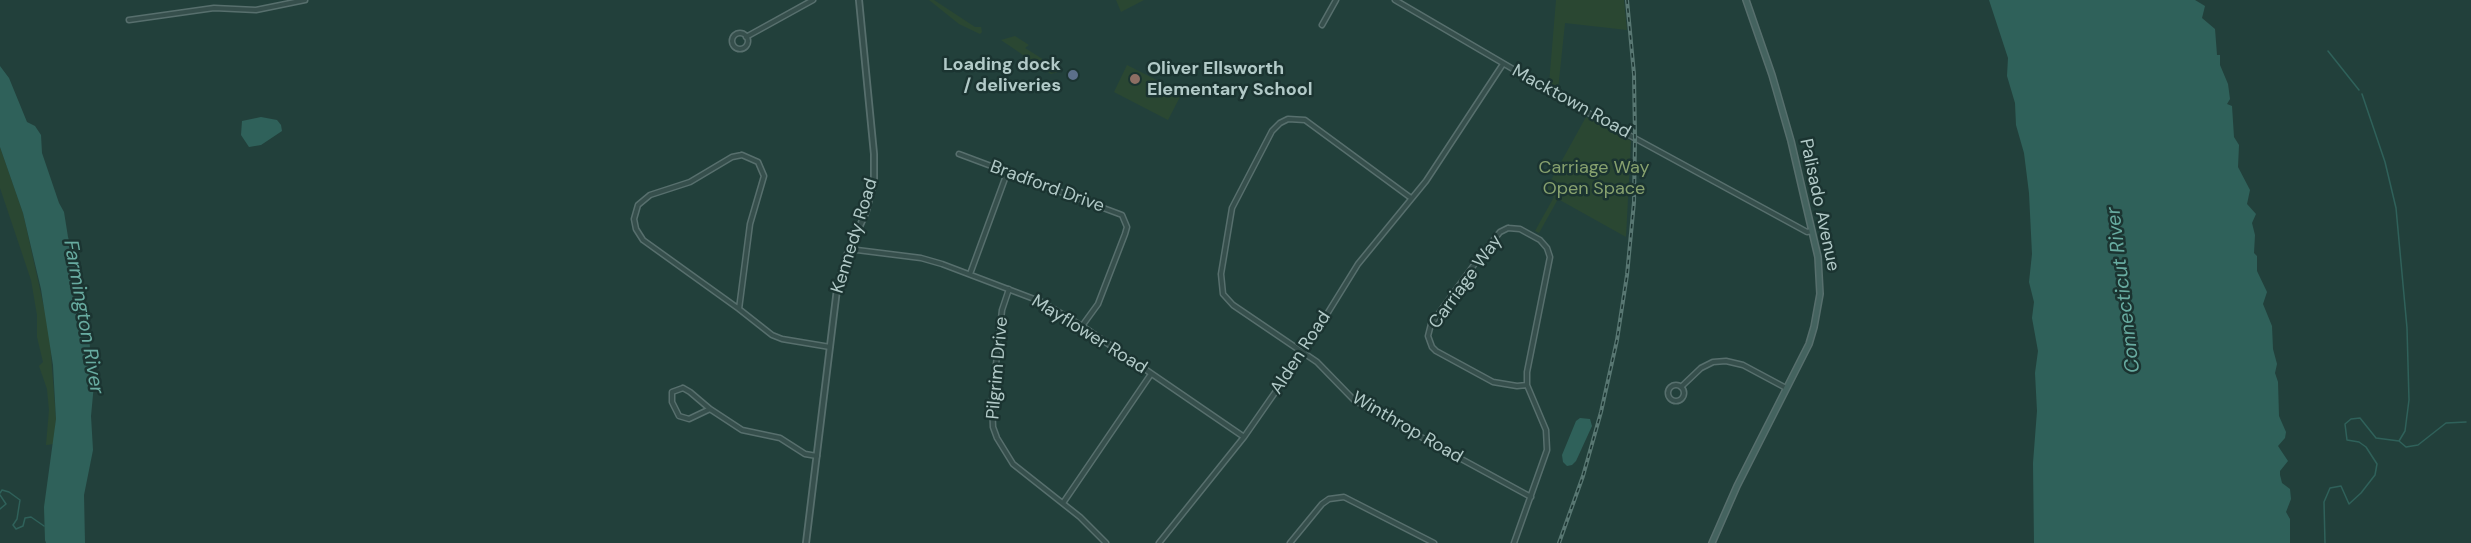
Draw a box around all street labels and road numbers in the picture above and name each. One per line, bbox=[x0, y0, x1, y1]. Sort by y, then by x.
street label: Macktown Road bbox=[1508, 61, 1634, 143]
street label: Palisado Avenue bbox=[1794, 137, 1844, 273]
street label: Bradford Drive bbox=[987, 156, 1107, 218]
street label: Kennedy Road bbox=[827, 176, 883, 296]
street label: Carriage Way bbox=[1425, 231, 1507, 333]
street label: Mayflower Road bbox=[1027, 291, 1151, 379]
street label: Alden Road bbox=[1266, 307, 1336, 399]
street label: Pilgrim Drive bbox=[983, 316, 1013, 420]
street label: Winthrop Road bbox=[1348, 388, 1466, 468]

